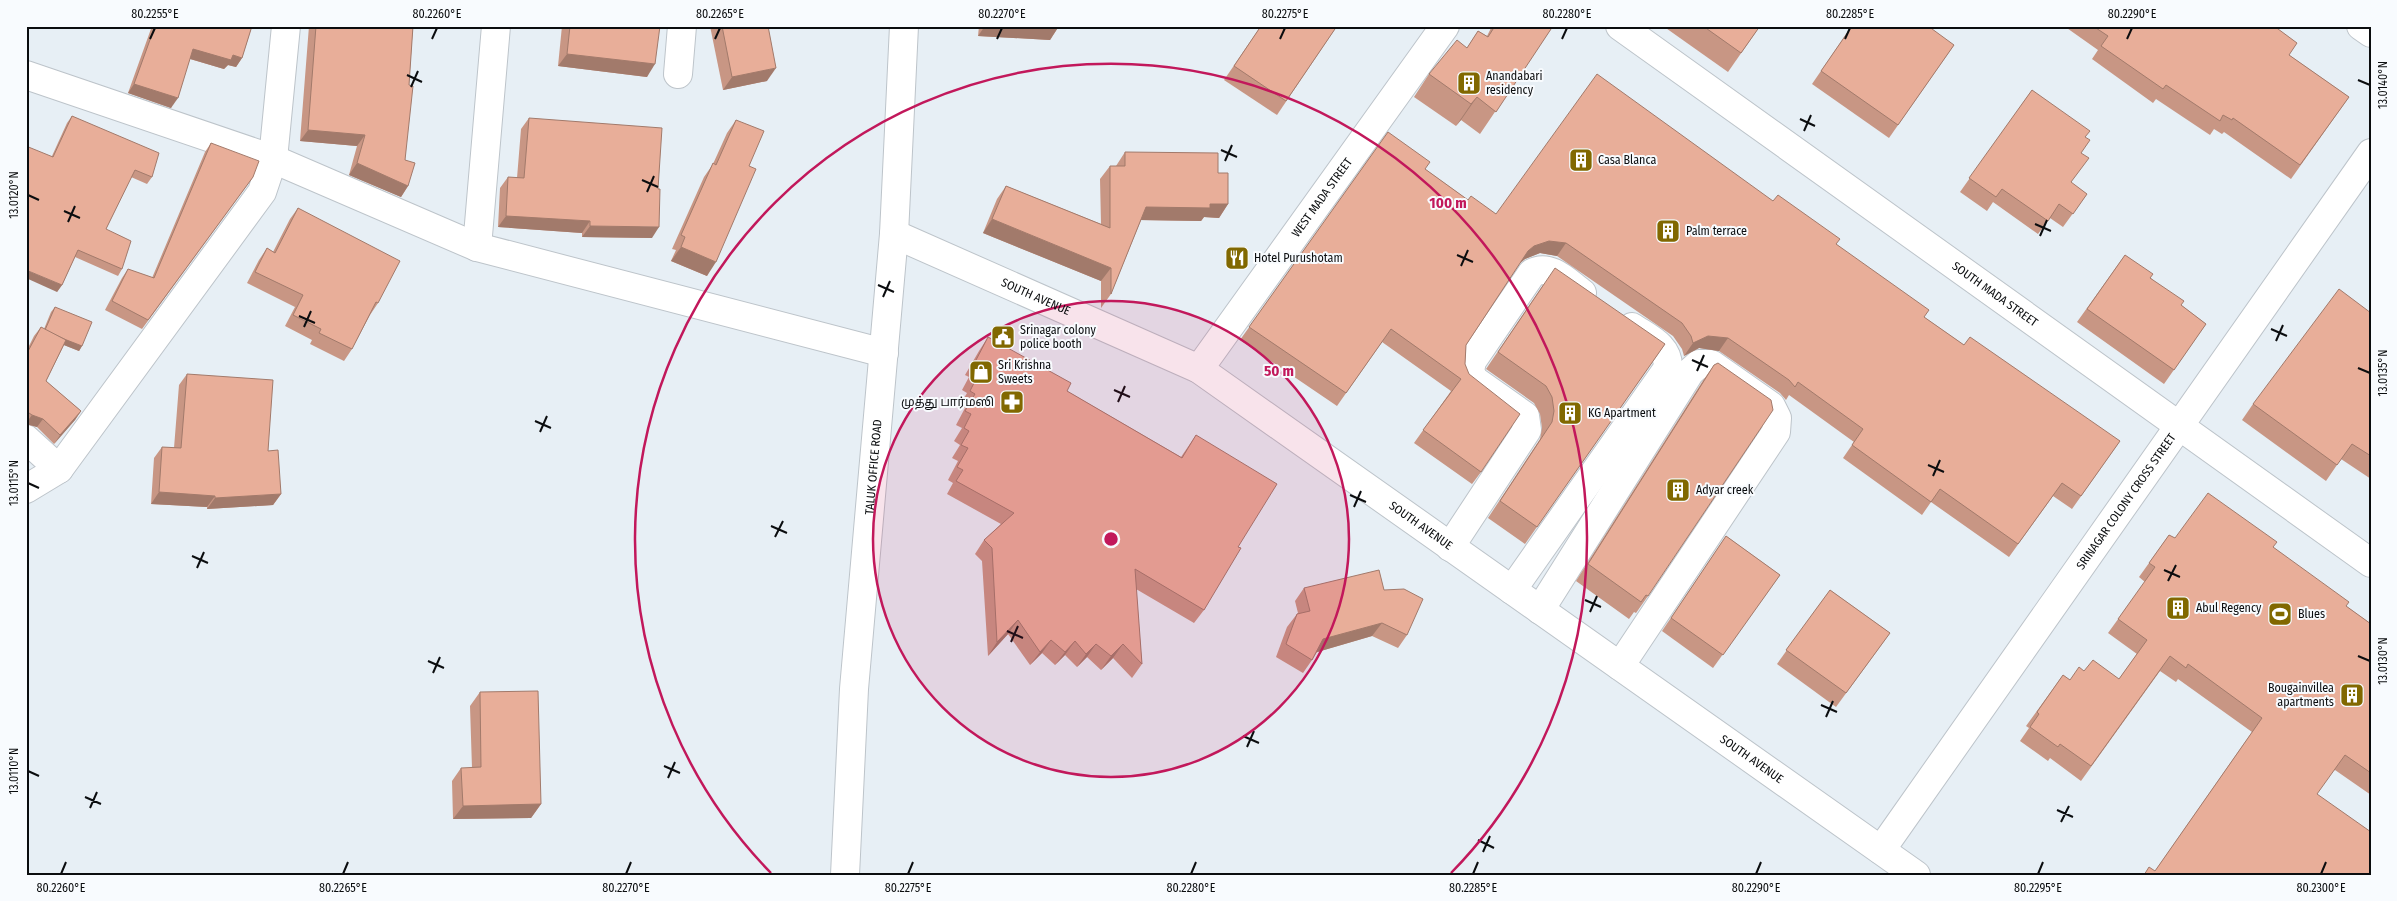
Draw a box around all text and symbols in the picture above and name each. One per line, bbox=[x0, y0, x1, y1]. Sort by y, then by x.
text: 80.2255°E bbox=[131, 7, 179, 21]
text: 80.2260°E bbox=[413, 7, 462, 21]
text: 80.2265°E bbox=[696, 7, 744, 21]
text: 80.2270°E bbox=[978, 7, 1026, 21]
text: 80.2275°E bbox=[1262, 7, 1309, 21]
text: 80.2280°E bbox=[1543, 7, 1592, 21]
text: 80.2285°E bbox=[1826, 7, 1874, 21]
text: 80.2290°E bbox=[2108, 7, 2157, 21]
text: 13.0140°N bbox=[2376, 61, 2390, 109]
place label: Anandabari residency bbox=[1486, 69, 1543, 97]
building icon: Anandabari residency bbox=[1456, 70, 1482, 96]
building icon: Casa Blanca bbox=[1568, 147, 1594, 173]
place label: Casa Blanca bbox=[1598, 153, 1656, 167]
street label: WEST MADA STREET bbox=[1289, 155, 1355, 240]
text: 13.0120°N bbox=[7, 171, 21, 219]
text: 100 m bbox=[1429, 194, 1467, 212]
building icon: Palm terrace bbox=[1655, 218, 1681, 244]
place label: Palm terrace bbox=[1686, 224, 1747, 238]
restaurant icon: Hotel Purushotam bbox=[1224, 245, 1250, 271]
place label: Hotel Purushotam bbox=[1254, 251, 1343, 265]
street label: SOUTH MADA STREET bbox=[1950, 259, 2041, 330]
street label: SOUTH AVENUE bbox=[999, 275, 1073, 318]
place label: Srinagar colony police booth bbox=[1020, 323, 1096, 351]
public building icon: Srinagar colony police booth bbox=[990, 324, 1016, 350]
text: 13.0135°N bbox=[2376, 350, 2390, 396]
place label: Sri Krishna Sweets bbox=[998, 358, 1051, 386]
shop icon: Sri Krishna Sweets bbox=[968, 359, 994, 385]
text: 50 m bbox=[1264, 362, 1294, 380]
pharmacy icon: முத்து பார்மஸி bbox=[999, 389, 1025, 415]
place label: முத்து பார்மஸி bbox=[901, 395, 994, 410]
building icon: KG Apartment bbox=[1557, 400, 1583, 426]
place label: KG Apartment bbox=[1588, 406, 1656, 420]
street label: TALUK OFFICE ROAD bbox=[862, 419, 885, 515]
street label: SRINAGAR COLONY CROSS STREET bbox=[2073, 430, 2179, 572]
text: 13.0115°N bbox=[7, 460, 21, 506]
building icon: Adyar creek bbox=[1665, 477, 1691, 503]
place label: Adyar creek bbox=[1696, 483, 1754, 497]
street label: SOUTH AVENUE bbox=[1386, 498, 1455, 553]
centre of rings bbox=[1102, 530, 1120, 548]
building icon: Abul Regency bbox=[2165, 595, 2191, 621]
place label: Abul Regency bbox=[2196, 601, 2262, 615]
sports icon: Blues bbox=[2267, 601, 2293, 627]
place label: Blues bbox=[2298, 607, 2325, 621]
text: 13.0130°N bbox=[2376, 637, 2390, 685]
place label: Bougainvillea apartments bbox=[2268, 681, 2334, 709]
building icon: Bougainvillea apartments bbox=[2339, 682, 2365, 708]
street label: SOUTH AVENUE bbox=[1717, 732, 1786, 786]
text: 13.0110°N bbox=[7, 748, 21, 794]
text: 80.2260°E bbox=[37, 881, 86, 895]
text: 80.2265°E bbox=[319, 881, 367, 895]
text: 80.2270°E bbox=[602, 881, 650, 895]
text: 80.2275°E bbox=[885, 881, 932, 895]
text: 80.2280°E bbox=[1167, 881, 1216, 895]
text: 80.2285°E bbox=[1449, 881, 1497, 895]
text: 80.2290°E bbox=[1732, 881, 1781, 895]
text: 80.2295°E bbox=[2014, 881, 2062, 895]
text: 80.2300°E bbox=[2296, 881, 2346, 895]

